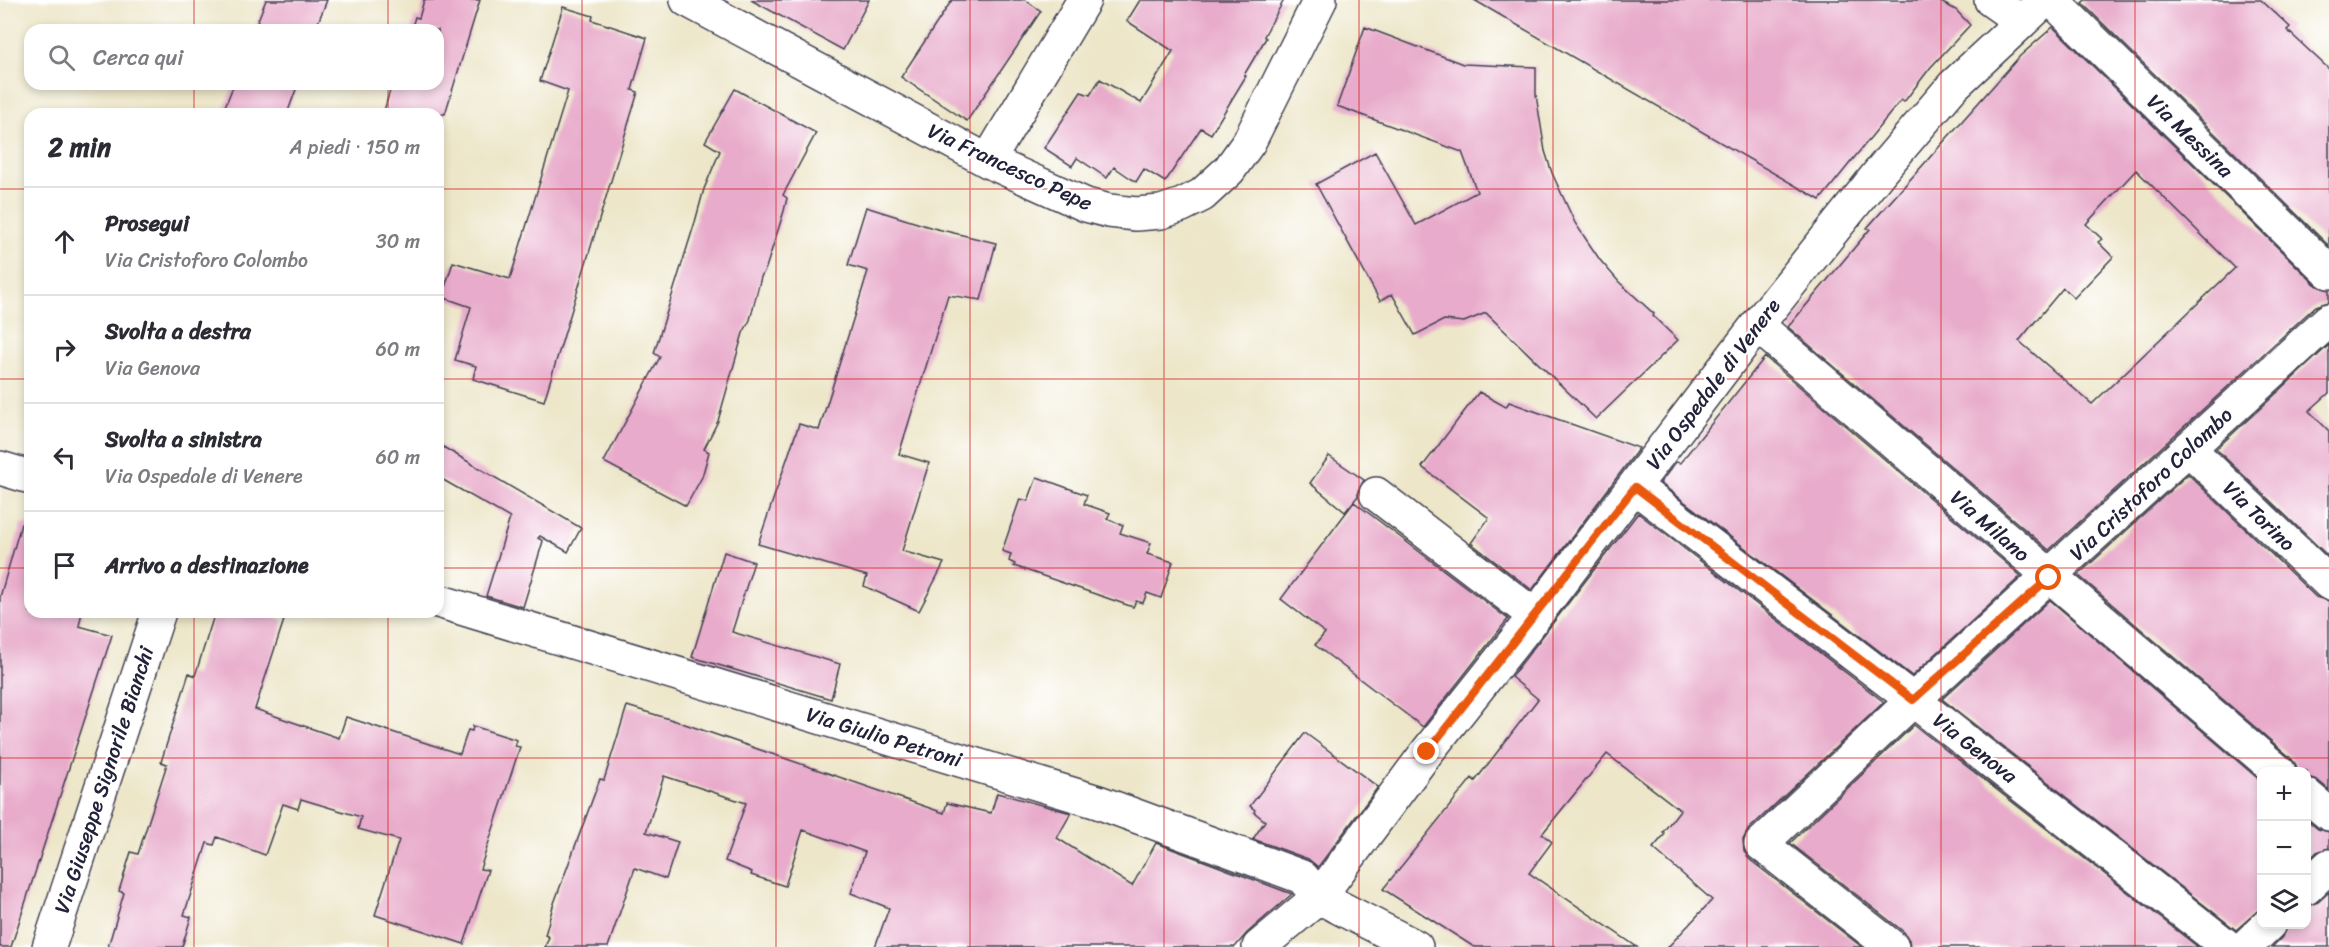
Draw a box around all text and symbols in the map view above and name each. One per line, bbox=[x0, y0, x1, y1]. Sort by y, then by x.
search box bbox=[24, 24, 444, 90]
text: Cerca qui bbox=[93, 38, 183, 77]
icon: search bbox=[45, 41, 78, 74]
street label: Via Messina bbox=[2137, 84, 2243, 188]
street label: Via Francesco Pepe bbox=[921, 112, 1099, 222]
text: 2 min bbox=[48, 124, 111, 170]
text: A piedi · 150 m bbox=[290, 130, 420, 165]
text: Prosegui bbox=[105, 204, 189, 243]
text: 30 m bbox=[376, 224, 420, 259]
icon: ahead bbox=[48, 225, 81, 258]
text: Via Cristoforo Colombo bbox=[105, 243, 308, 278]
street label: Via Ospedale di Venere bbox=[1635, 290, 1791, 478]
text: Svolta a destra bbox=[105, 312, 251, 351]
text: 60 m bbox=[375, 332, 420, 367]
icon: right bbox=[48, 333, 81, 366]
text: Via Genova bbox=[105, 351, 200, 386]
street label: Via Cristoforo Colombo bbox=[2060, 397, 2242, 571]
text: Svolta a sinistra bbox=[105, 420, 262, 459]
text: 60 m bbox=[375, 440, 420, 475]
icon: left bbox=[48, 441, 81, 474]
text: Via Ospedale di Venere bbox=[105, 459, 303, 494]
street label: Via Torino bbox=[2213, 471, 2305, 561]
street label: Via Milano bbox=[1941, 480, 2039, 572]
text: Arrivo a destinazione bbox=[105, 546, 309, 585]
icon: arrive bbox=[48, 549, 81, 582]
route start bbox=[2035, 564, 2061, 590]
street label: Via Giuseppe Signorile Bianchi bbox=[43, 640, 166, 919]
street label: Via Giulio Petroni bbox=[801, 695, 968, 779]
street label: Via Genova bbox=[1924, 702, 2026, 794]
route end bbox=[1413, 738, 1439, 764]
map controls bbox=[2257, 767, 2311, 929]
button: + bbox=[2257, 767, 2311, 821]
button: − bbox=[2257, 821, 2311, 875]
button: layers bbox=[2257, 875, 2311, 929]

